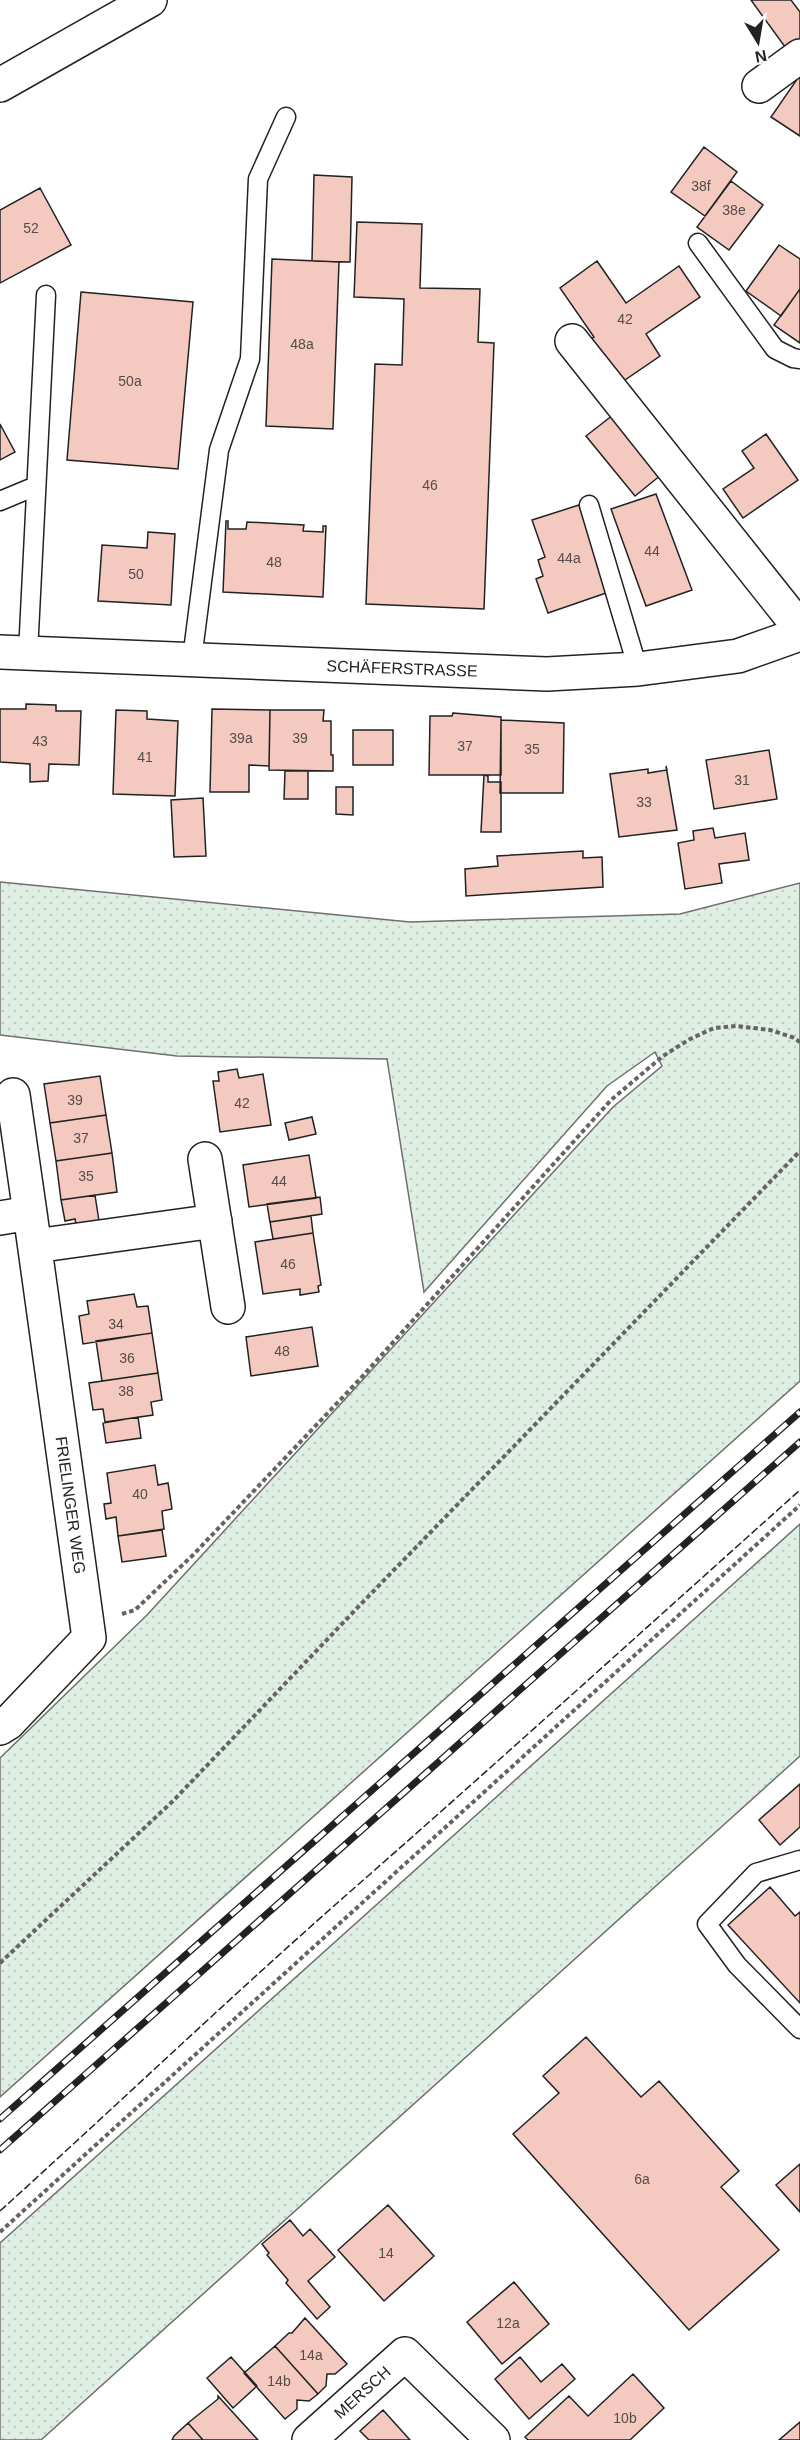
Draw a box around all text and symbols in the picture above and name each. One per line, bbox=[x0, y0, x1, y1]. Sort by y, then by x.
north arrow bbox=[728, 12, 788, 72]
text: N bbox=[753, 47, 768, 66]
house number: 38f bbox=[691, 178, 711, 194]
house number: 38e bbox=[722, 202, 746, 218]
house number: 52 bbox=[23, 220, 39, 236]
house number: 42 bbox=[617, 311, 633, 327]
house number: 48a bbox=[290, 336, 314, 352]
house number: 50a bbox=[118, 373, 142, 389]
house number: 46 bbox=[422, 477, 438, 493]
house number: 44 bbox=[644, 543, 660, 559]
house number: 44a bbox=[557, 550, 581, 566]
house number: 48 bbox=[266, 554, 282, 570]
house number: 50 bbox=[128, 566, 144, 582]
street label: SCHÄFERSTRASSE bbox=[326, 657, 478, 680]
house number: 39a bbox=[229, 730, 253, 746]
house number: 39 bbox=[292, 730, 308, 746]
house number: 43 bbox=[32, 733, 48, 749]
house number: 37 bbox=[457, 738, 473, 754]
house number: 35 bbox=[524, 741, 540, 757]
house number: 41 bbox=[137, 749, 153, 765]
house number: 31 bbox=[734, 772, 750, 788]
house number: 33 bbox=[636, 794, 652, 810]
house number: 39 bbox=[67, 1092, 83, 1108]
house number: 42 bbox=[234, 1095, 250, 1111]
house number: 37 bbox=[73, 1130, 89, 1146]
house number: 35 bbox=[78, 1168, 94, 1184]
house number: 44 bbox=[271, 1173, 287, 1189]
house number: 46 bbox=[280, 1256, 296, 1272]
house number: 34 bbox=[108, 1316, 124, 1332]
house number: 48 bbox=[274, 1343, 290, 1359]
house number: 36 bbox=[119, 1350, 135, 1366]
house number: 38 bbox=[118, 1383, 134, 1399]
street label: FRIELINGER WEG bbox=[52, 1435, 89, 1575]
house number: 40 bbox=[132, 1486, 148, 1502]
house number: 6a bbox=[634, 2171, 650, 2187]
house number: 14 bbox=[378, 2245, 394, 2261]
house number: 12a bbox=[496, 2315, 520, 2331]
house number: 14a bbox=[299, 2347, 323, 2363]
street label: MERSCH bbox=[331, 2363, 394, 2422]
house number: 14b bbox=[267, 2373, 291, 2389]
house number: 10b bbox=[613, 2410, 637, 2426]

